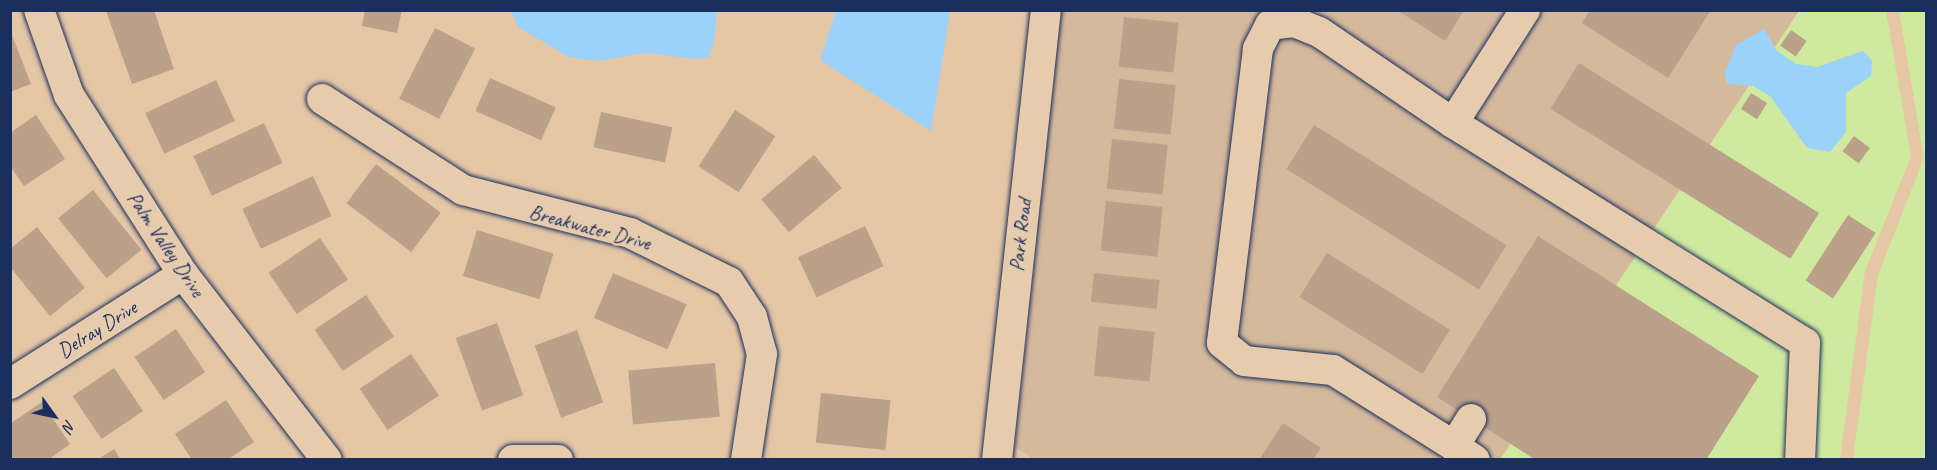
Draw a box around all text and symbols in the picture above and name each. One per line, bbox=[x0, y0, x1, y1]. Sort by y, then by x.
street label: Palm Valley Drive bbox=[121, 186, 211, 302]
street label: Park Road bbox=[1004, 197, 1036, 273]
street label: Breakwater Drive bbox=[526, 199, 654, 255]
street label: Delray Drive bbox=[53, 295, 141, 363]
north arrow bbox=[24, 386, 84, 446]
text: N bbox=[58, 416, 80, 435]

